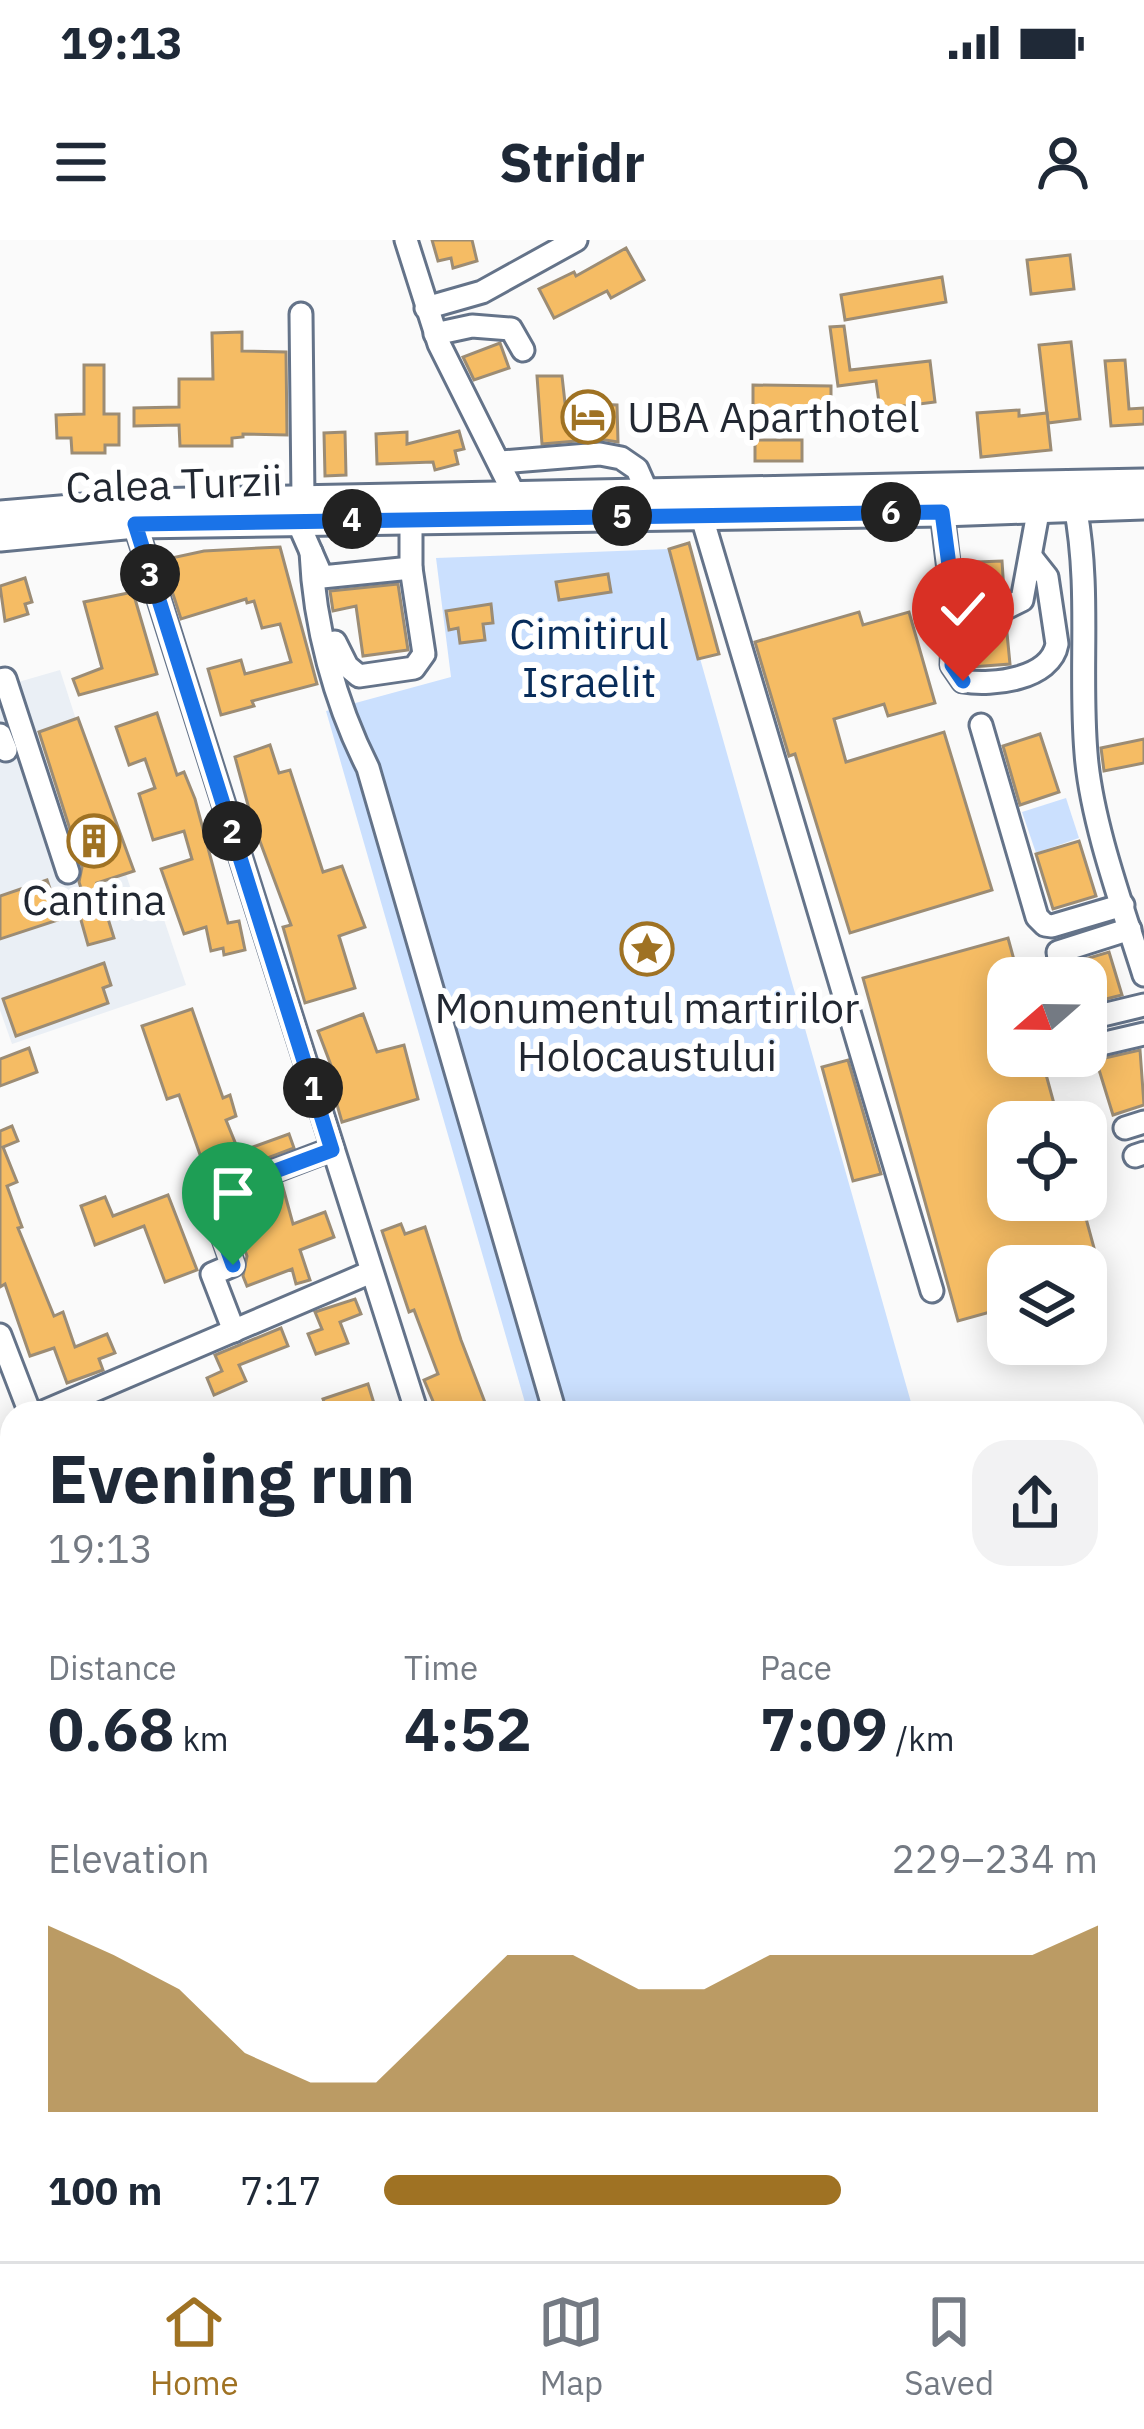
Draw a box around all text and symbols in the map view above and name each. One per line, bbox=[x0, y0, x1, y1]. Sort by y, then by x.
text: 19:13 bbox=[60, 13, 183, 71]
text: Stridr bbox=[499, 127, 645, 197]
icon: menu bbox=[48, 129, 114, 195]
icon: person bbox=[1030, 129, 1096, 195]
hotel icon: UBA Aparthotel bbox=[560, 389, 616, 445]
place label: UBA Aparthotel bbox=[627, 389, 920, 444]
street label: Calea Turzii bbox=[65, 452, 283, 515]
pin: 6 bbox=[861, 482, 921, 542]
pin: 5 bbox=[592, 486, 652, 546]
pin: 4 bbox=[322, 489, 382, 549]
text: 6 bbox=[881, 490, 901, 533]
text: 5 bbox=[612, 494, 632, 537]
text: 4 bbox=[342, 497, 362, 540]
pin: 3 bbox=[120, 544, 180, 604]
text: 3 bbox=[140, 552, 160, 595]
pin bbox=[912, 558, 1014, 681]
icon: check bbox=[930, 576, 996, 642]
park label: Cimitirul Israelit bbox=[509, 606, 669, 709]
pin: 2 bbox=[202, 801, 262, 861]
text: 2 bbox=[222, 809, 242, 852]
building icon: Cantina bbox=[66, 813, 122, 869]
place label: Cantina bbox=[22, 872, 166, 927]
place icon: Monumentul martirilor Holocaustului bbox=[619, 921, 675, 977]
north arrow bbox=[987, 957, 1107, 1077]
map controls bbox=[987, 957, 1107, 1365]
place label: Monumentul martirilor Holocaustului bbox=[434, 980, 860, 1083]
pin: 1 bbox=[283, 1058, 343, 1118]
text: 1 bbox=[303, 1066, 323, 1109]
button: locate bbox=[987, 1101, 1107, 1221]
pin bbox=[182, 1142, 284, 1265]
icon: arrive bbox=[200, 1160, 266, 1226]
button: layers bbox=[987, 1245, 1107, 1365]
text: Evening run bbox=[48, 1435, 415, 1521]
button: share bbox=[972, 1440, 1098, 1566]
text: 19:13 bbox=[48, 1523, 153, 1574]
text: Distance bbox=[48, 1646, 177, 1689]
text: Time bbox=[404, 1646, 478, 1689]
text: Pace bbox=[760, 1646, 832, 1689]
text: 0.68 bbox=[48, 1689, 175, 1768]
text: 4:52 bbox=[404, 1689, 532, 1768]
text: 7:09 bbox=[760, 1689, 888, 1768]
text: km bbox=[175, 1717, 229, 1760]
text: /km bbox=[888, 1717, 954, 1760]
text: Elevation bbox=[48, 1833, 210, 1884]
text: 229–234 m bbox=[891, 1833, 1098, 1884]
text: 100 m bbox=[48, 2165, 162, 2216]
text: 7:17 bbox=[240, 2165, 322, 2216]
tab: Home bbox=[150, 2289, 239, 2404]
tab: Map bbox=[538, 2289, 604, 2404]
tab: Saved bbox=[904, 2289, 994, 2404]

